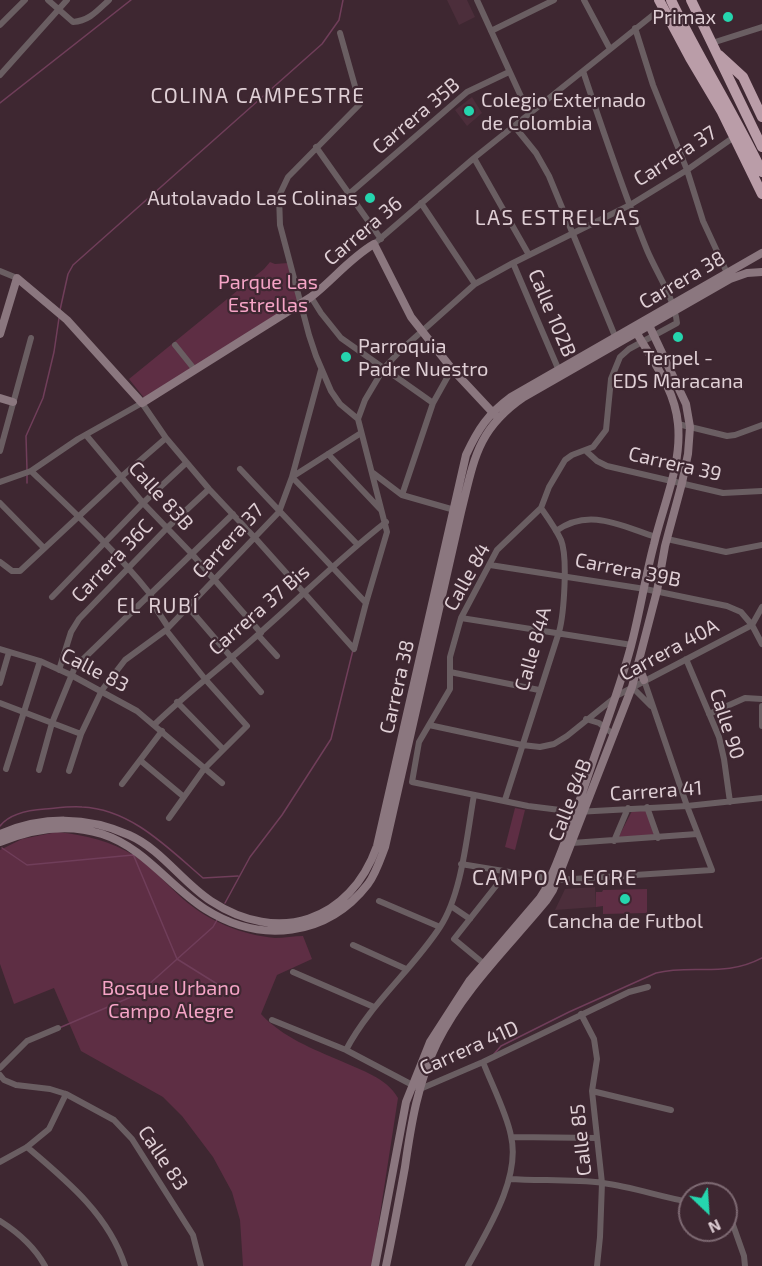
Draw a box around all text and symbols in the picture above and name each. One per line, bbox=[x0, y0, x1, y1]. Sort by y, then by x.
place label: Primax bbox=[652, 5, 716, 29]
marker: Primax bbox=[721, 10, 735, 24]
street label: Carrera 35B bbox=[367, 73, 465, 159]
district label: COLINA CAMPESTRE bbox=[151, 83, 365, 109]
place label: Colegio Externado de Colombia bbox=[481, 88, 646, 135]
marker: Colegio Externado de Colombia bbox=[462, 104, 476, 118]
street label: Carrera 37 bbox=[629, 120, 721, 192]
place label: Autolavado Las Colinas bbox=[147, 186, 358, 210]
street label: Carrera 36 bbox=[319, 191, 407, 271]
marker: Autolavado Las Colinas bbox=[363, 191, 377, 205]
district label: LAS ESTRELLAS bbox=[475, 205, 641, 231]
street label: Carrera 38 bbox=[635, 246, 729, 314]
street label: Calle 102B bbox=[523, 265, 581, 361]
park label: Parque Las Estrellas bbox=[218, 270, 318, 317]
marker: Terpel - EDS Maracana bbox=[671, 330, 685, 344]
place label: Parroquia Padre Nuestro bbox=[358, 334, 488, 381]
place label: Terpel - EDS Maracana bbox=[612, 346, 744, 393]
marker: Parroquia Padre Nuestro bbox=[339, 350, 353, 364]
street label: Carrera 39 bbox=[626, 442, 724, 486]
street label: Calle 83B bbox=[124, 456, 198, 536]
street label: Carrera 37 bbox=[187, 499, 269, 583]
street label: Carrera 36C bbox=[66, 514, 158, 608]
street label: Calle 84 bbox=[439, 539, 495, 615]
street label: Carrera 39B bbox=[573, 548, 683, 592]
street label: Carrera 37 Bis bbox=[204, 560, 314, 660]
district label: EL RUBÍ bbox=[116, 593, 200, 619]
street label: Calle 84A bbox=[510, 604, 556, 694]
street label: Carrera 40A bbox=[615, 614, 723, 686]
street label: Carrera 38 bbox=[375, 638, 419, 736]
street label: Calle 83 bbox=[57, 643, 133, 697]
street label: Calle 90 bbox=[704, 686, 750, 762]
street label: Calle 84B bbox=[543, 755, 597, 845]
street label: Carrera 41 bbox=[609, 776, 703, 806]
district label: CAMPO ALEGRE bbox=[472, 865, 638, 891]
marker: Cancha de Futbol bbox=[618, 892, 632, 906]
place label: Cancha de Futbol bbox=[547, 909, 703, 933]
park label: Bosque Urbano Campo Alegre bbox=[102, 976, 240, 1023]
street label: Carrera 41D bbox=[416, 1016, 522, 1080]
street label: Calle 85 bbox=[565, 1103, 597, 1177]
street label: Calle 83 bbox=[133, 1121, 193, 1195]
north arrow bbox=[678, 1182, 738, 1242]
text: N bbox=[706, 1216, 724, 1238]

